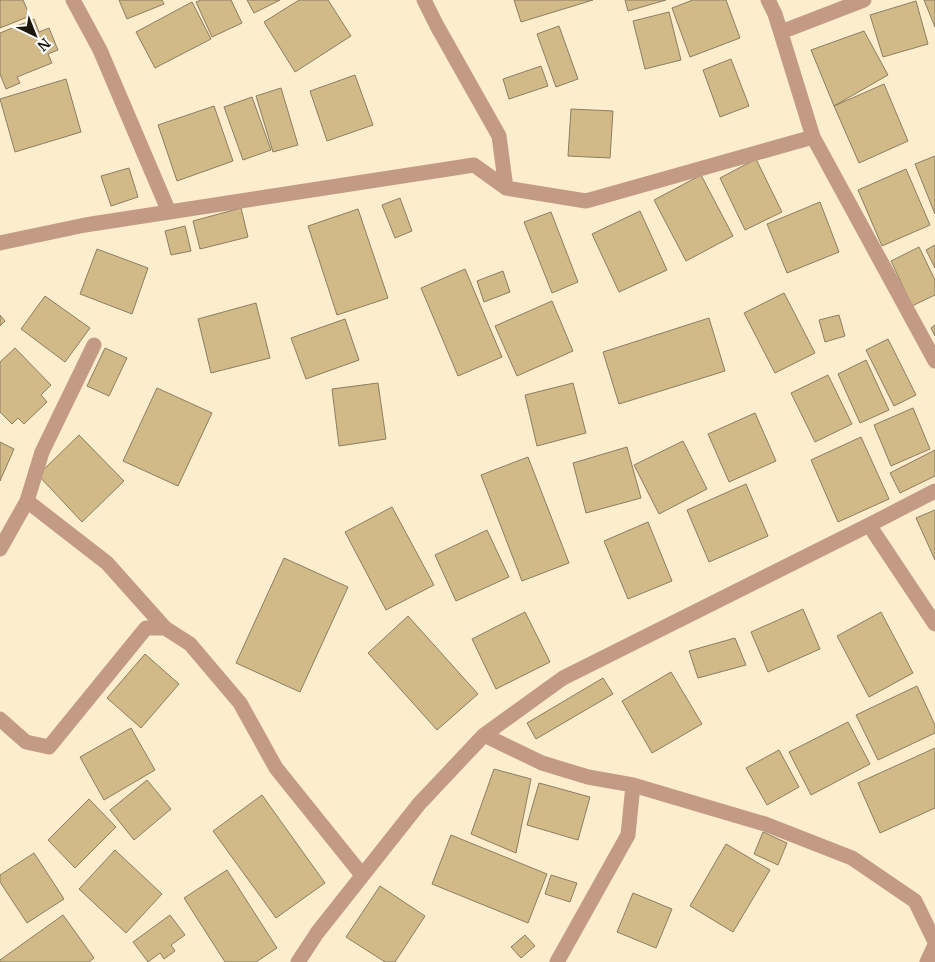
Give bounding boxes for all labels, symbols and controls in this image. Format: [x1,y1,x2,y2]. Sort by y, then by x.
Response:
north arrow [10,10,60,60]
text: N [34,34,54,55]

